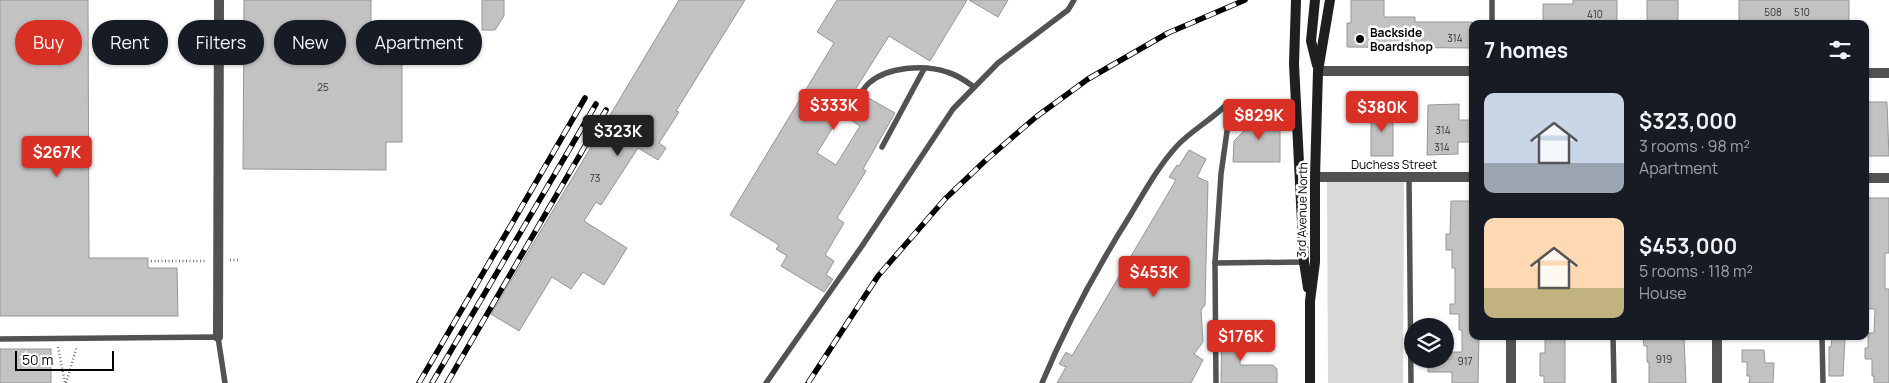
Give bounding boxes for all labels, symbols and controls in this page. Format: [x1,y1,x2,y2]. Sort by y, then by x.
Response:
house number: 508 [1764,5,1782,19]
house number: 510 [1794,5,1810,19]
house number: 410 [1587,7,1603,21]
chip: Buy [15,20,82,65]
chip: Rent [92,20,168,65]
chip: Filters [178,20,264,65]
chip: New [274,20,346,65]
chip: Apartment [356,20,482,65]
place label: Backside Boardshop [1370,24,1433,55]
house number: 314 [1447,31,1463,45]
marker: Backside Boardshop [1354,33,1366,45]
text: 7 homes [1484,36,1568,64]
icon: filters [1826,36,1854,64]
house number: 25 [317,80,329,94]
pin: $333K [799,88,869,131]
pin: $380K [1347,90,1417,133]
text: $333K [810,94,858,116]
text: $380K [1357,96,1407,118]
pin: $829K [1224,98,1294,141]
text: $829K [1234,104,1284,126]
text: $323,000 [1639,107,1737,135]
icon: home [1524,113,1584,173]
pin: $323K [583,114,653,157]
text: $323K [594,120,642,142]
house number: 314 [1435,123,1451,137]
text: 3 rooms · 98 m² [1639,135,1750,157]
pin: $267K [22,136,92,178]
house number: 314 [1434,140,1450,154]
text: $267K [33,141,81,163]
street label: Duchess Street [1351,156,1437,173]
text: Apartment [1639,157,1718,179]
street label: 3rd Avenue North [1293,162,1311,258]
house number: 73 [590,171,600,185]
text: $453,000 [1639,232,1737,260]
icon: home [1524,238,1584,298]
pin: $453K [1119,256,1189,298]
text: 5 rooms · 118 m² [1639,260,1753,282]
text: $453K [1130,261,1178,283]
text: House [1639,282,1687,304]
map controls [1404,318,1454,368]
button: layers [1404,318,1454,368]
pin: $176K [1206,320,1276,362]
text: $176K [1218,325,1264,347]
scale bar [15,348,114,371]
text: 50 m [22,350,53,369]
house number: 919 [1656,352,1672,366]
house number: 917 [1457,354,1473,368]

